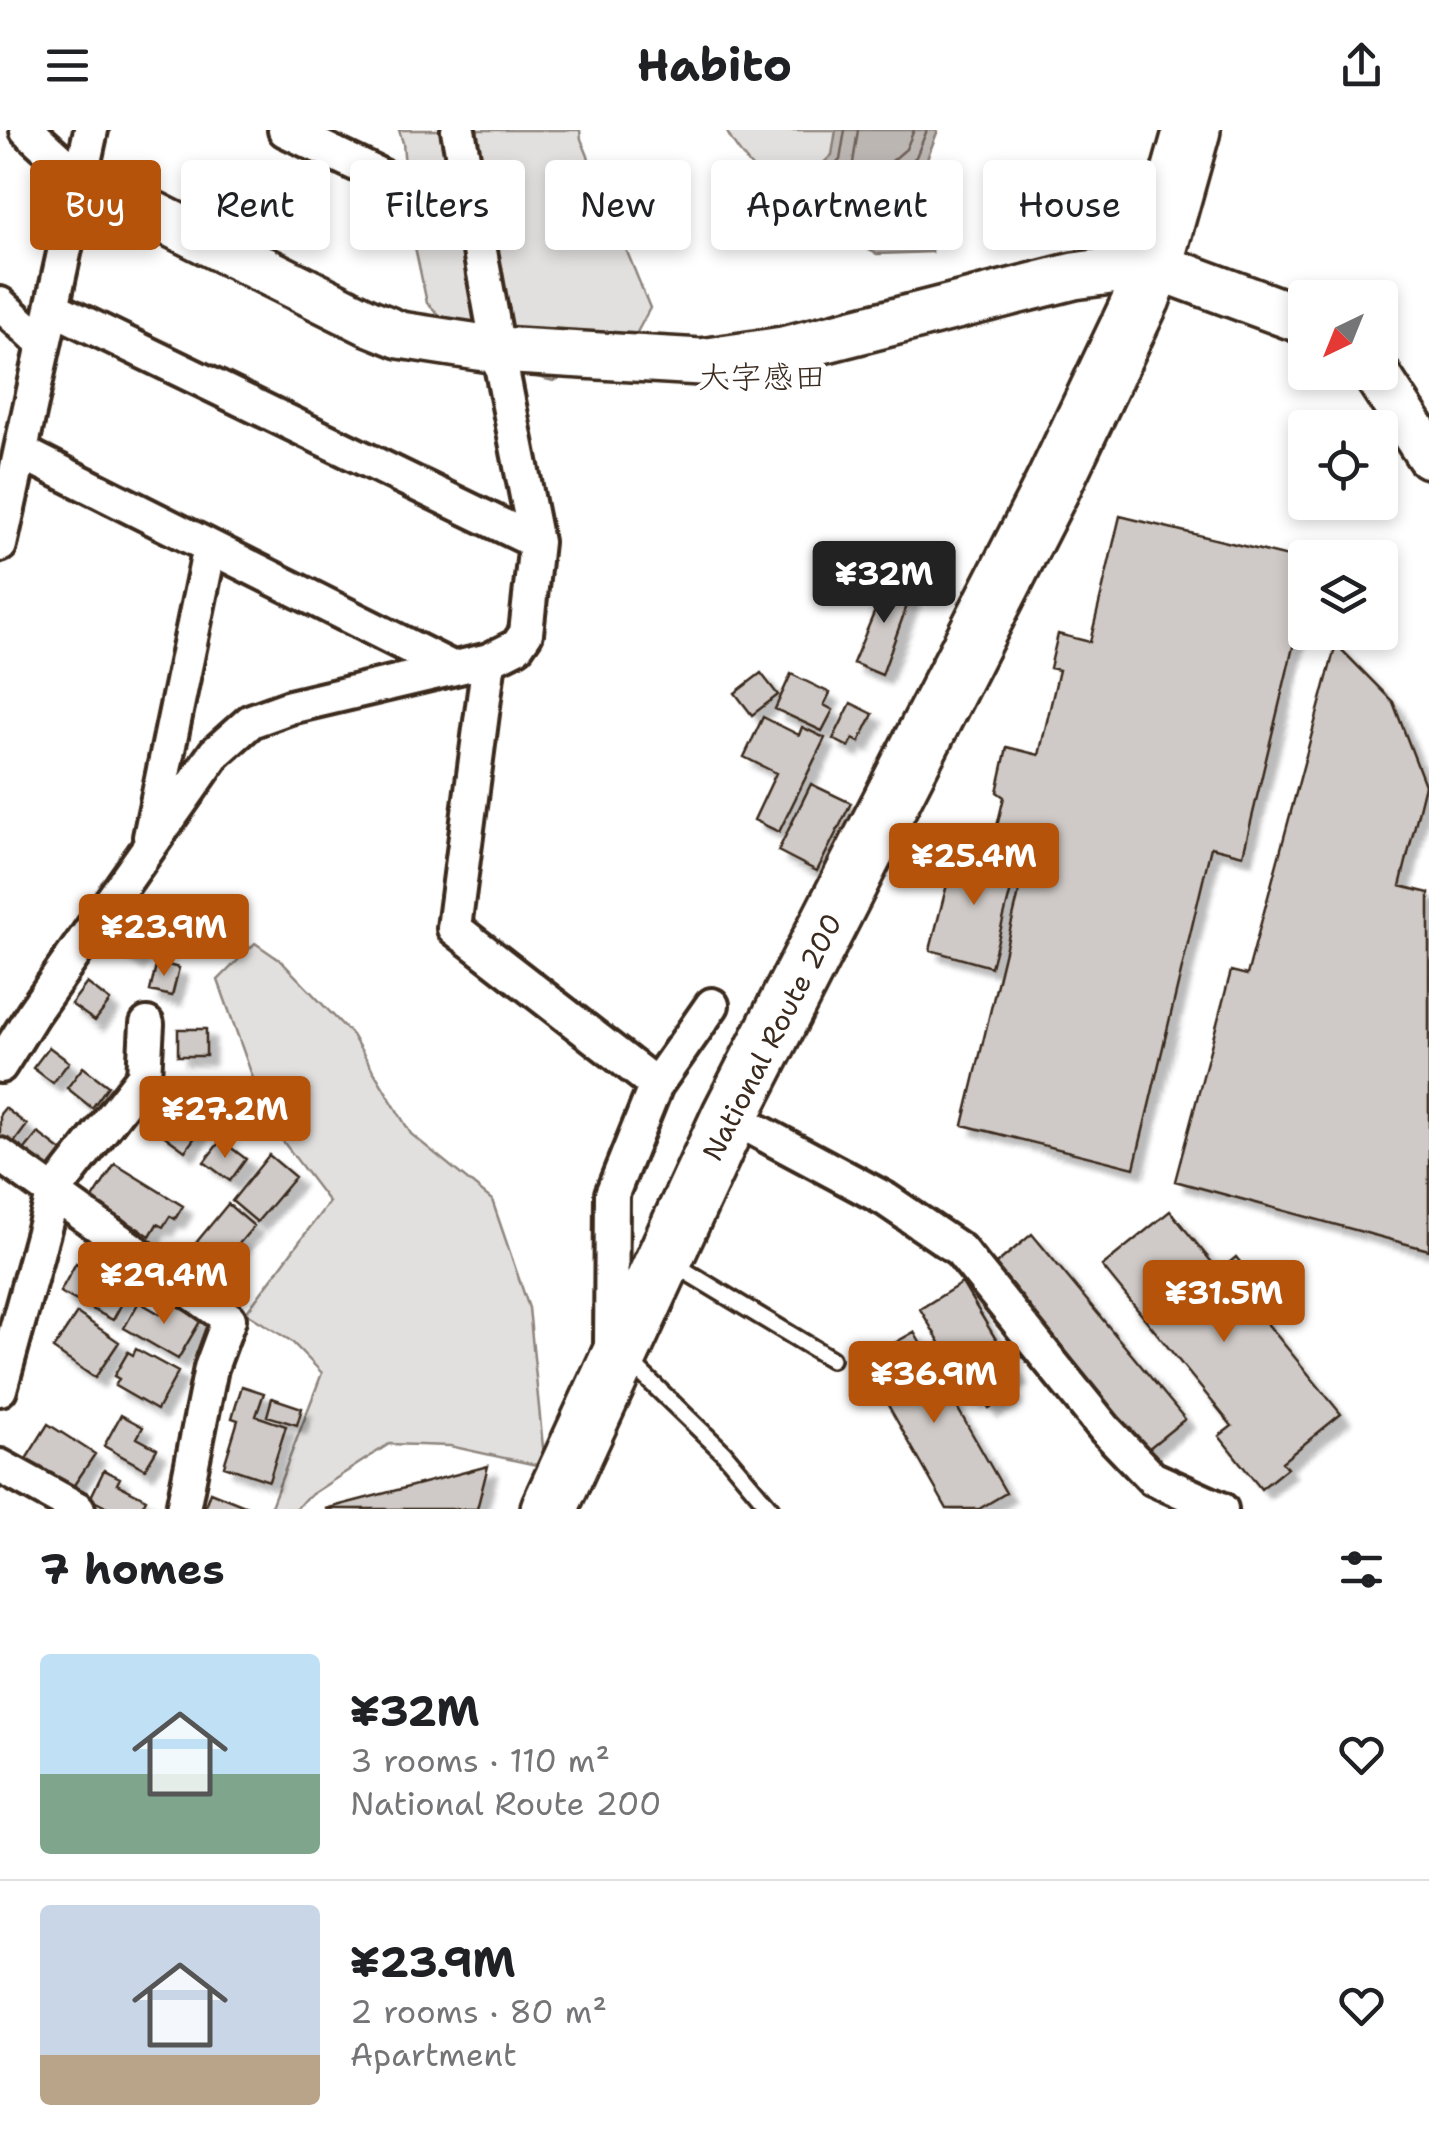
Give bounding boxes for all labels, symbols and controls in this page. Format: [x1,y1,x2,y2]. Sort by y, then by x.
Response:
text: Habito [637,35,792,95]
icon: menu [40,38,95,93]
icon: share [1334,38,1389,93]
chip: Buy [30,160,161,250]
chip: Rent [181,160,330,250]
chip: Filters [350,160,525,250]
chip: New [545,160,691,250]
chip: Apartment [711,160,963,250]
chip: House [983,160,1156,250]
north arrow [1288,280,1398,390]
map controls [1288,280,1398,650]
district label: 大字感田 [698,355,826,398]
button: locate [1288,410,1398,520]
button: layers [1288,540,1398,650]
pin: ¥32M [825,541,943,626]
text: ¥32M [835,552,933,595]
pin: ¥25.4M [893,823,1055,908]
text: ¥25.4M [911,834,1037,877]
pin: ¥23.9M [83,894,245,979]
text: ¥23.9M [101,905,227,948]
street label: National Route 200 [693,907,851,1167]
pin: ¥27.2M [144,1076,306,1161]
text: ¥27.2M [162,1087,288,1130]
pin: ¥29.4M [83,1242,245,1327]
text: ¥29.4M [100,1253,228,1296]
pin: ¥31.5M [1143,1260,1305,1345]
text: ¥31.5M [1165,1271,1283,1314]
pin: ¥36.9M [853,1341,1015,1426]
text: ¥36.9M [871,1352,997,1395]
text: 7 homes [40,1541,225,1597]
icon: filters [1334,1542,1389,1597]
text: ¥32M [350,1683,480,1739]
icon: home [120,1694,240,1814]
icon: heart [1334,1727,1389,1782]
text: 3 rooms · 110 m² [350,1739,610,1782]
text: National Route 200 [350,1782,661,1825]
text: ¥23.9M [350,1934,516,1990]
icon: home [120,1945,240,2065]
icon: heart [1334,1978,1389,2033]
text: 2 rooms · 80 m² [350,1990,607,2033]
text: Apartment [350,2033,517,2076]

